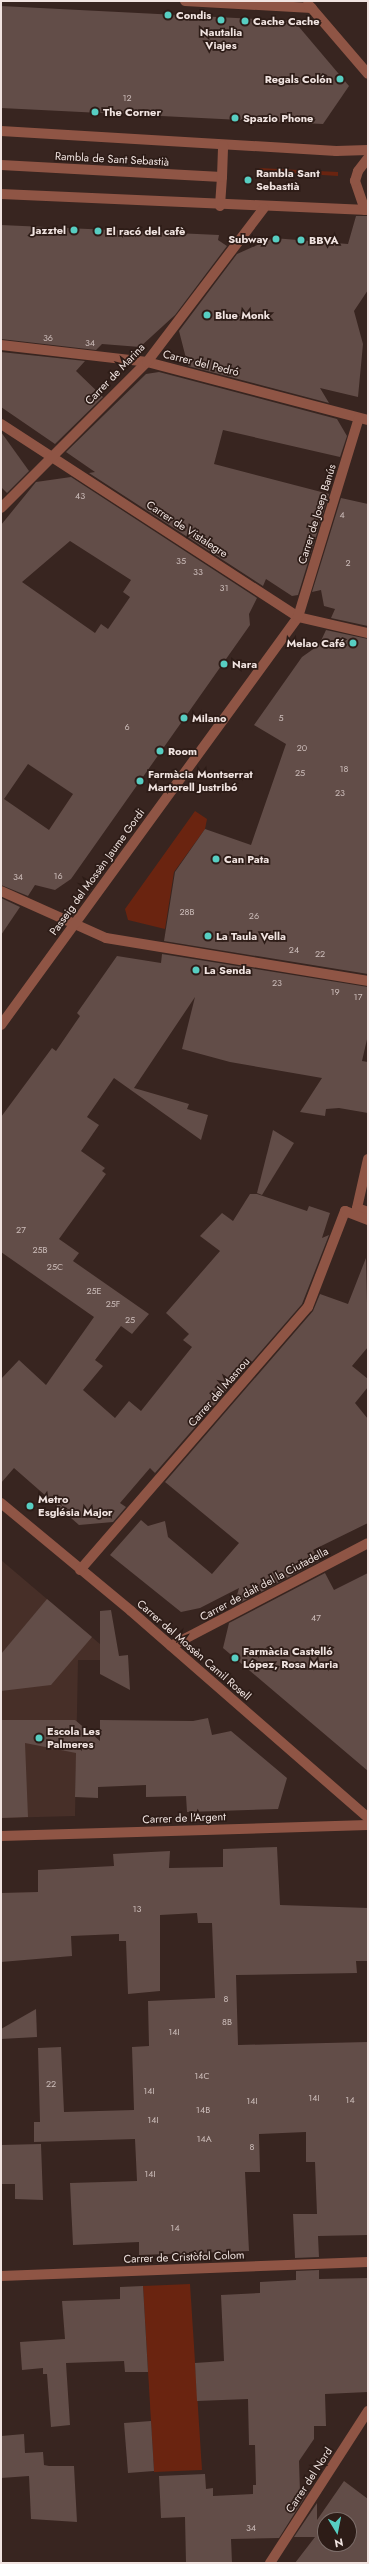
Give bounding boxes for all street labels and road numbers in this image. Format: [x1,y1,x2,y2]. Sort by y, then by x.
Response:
street label: Rambla de Sant Sebastià [55,149,169,169]
street label: Carrer de Marina [82,341,148,407]
street label: Carrer del Pedró [162,347,240,379]
street label: Carrer de Josep Banús [295,462,339,566]
street label: Carrer de Vistalegre [144,498,230,560]
street label: Passeig del Mossèn Jaume Gordi [47,806,147,938]
street label: Carrer del Masnou [186,1355,252,1429]
street label: Carrer de dalt del la Ciutadella [198,1544,330,1624]
street label: Carrer del Mossèn Camil Rosell [134,1597,254,1703]
street label: Carrer de l'Argent [142,1810,226,1826]
street label: Carrer de Cristòfol Colom [123,2248,245,2266]
street label: Carrer del Nord [283,2445,335,2515]

